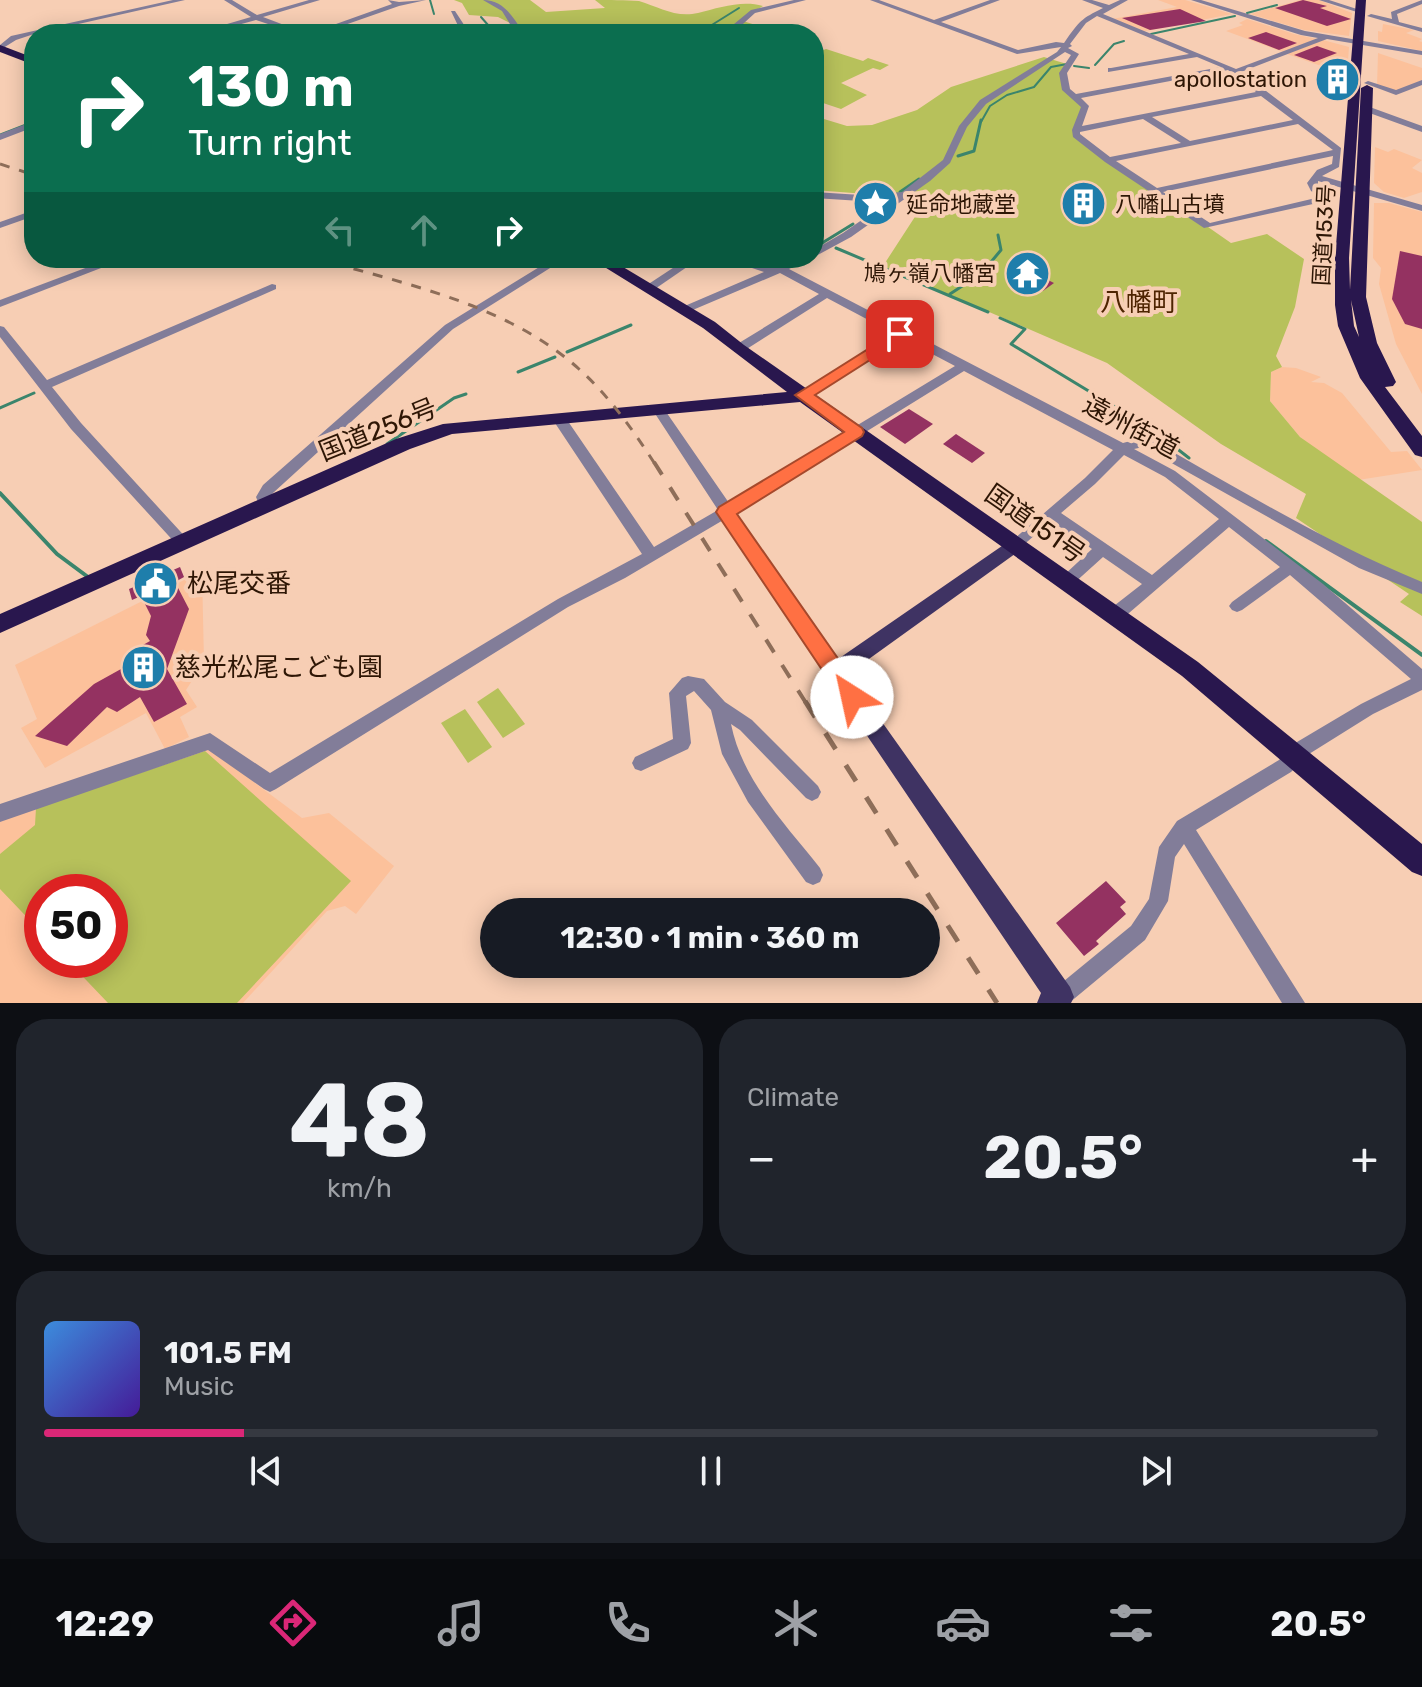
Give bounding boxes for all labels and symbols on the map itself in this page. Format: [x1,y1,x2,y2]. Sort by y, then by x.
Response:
building icon: apollostation [1314,55,1362,103]
place label: apollostation [1174,66,1307,93]
place icon: 延命地蔵堂 [851,180,899,228]
building icon: 八幡山古墳 [1060,180,1108,228]
street label: 国道153号 [1308,184,1340,286]
place label: 延命地蔵堂 [906,191,1016,218]
place label: 八幡山古墳 [1115,191,1225,218]
temple icon: 鳩ヶ嶺八幡宮 [1003,249,1051,297]
place label: 鳩ヶ嶺八幡宮 [864,260,996,287]
district label: 八幡町 [1100,287,1178,318]
pin [866,300,934,368]
street label: 遠州街道 [1078,389,1184,465]
street label: 国道256号 [315,392,441,468]
street label: 国道151号 [979,478,1091,570]
public building icon: 松尾交番 [132,559,180,607]
place label: 松尾交番 [187,568,291,599]
building icon: 慈光松尾こども園 [120,643,168,691]
place label: 慈光松尾こども園 [175,652,383,683]
position arrow [810,655,894,739]
speed limit sign: 50 [24,874,128,978]

